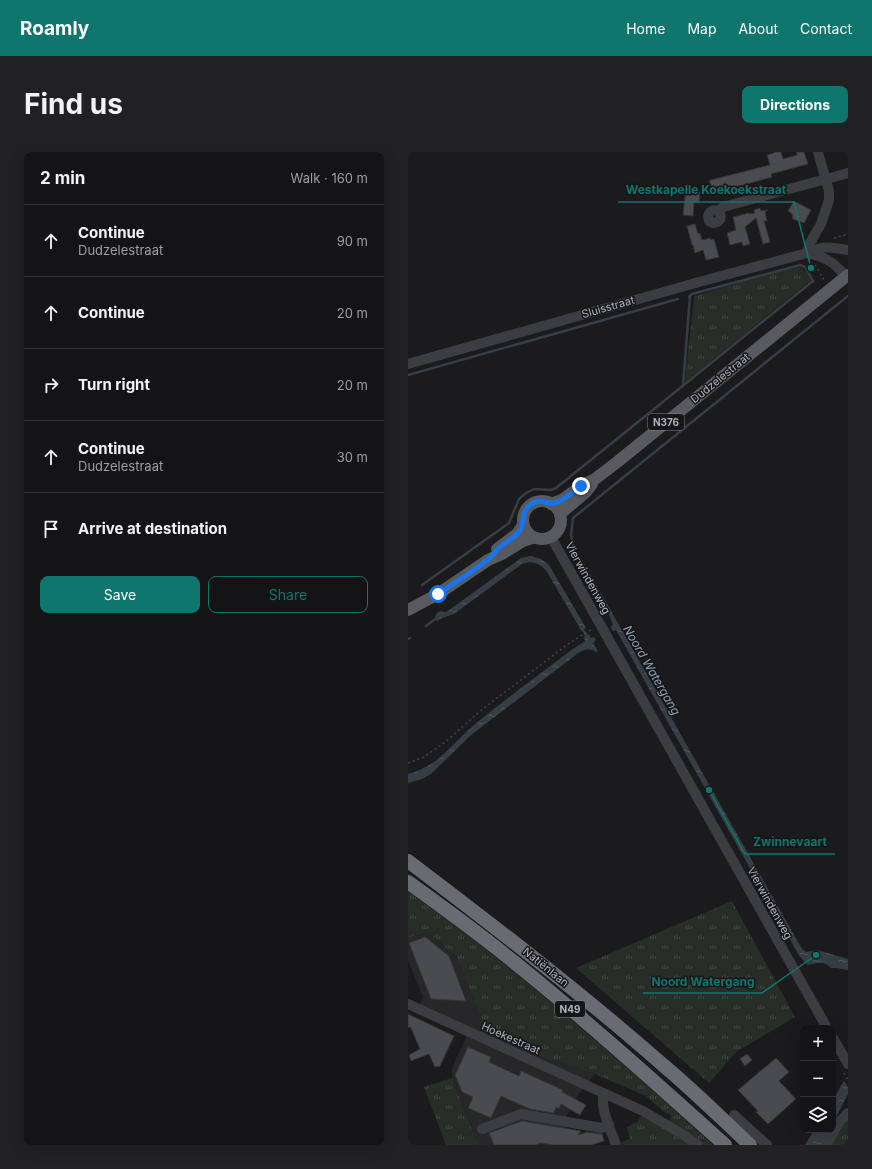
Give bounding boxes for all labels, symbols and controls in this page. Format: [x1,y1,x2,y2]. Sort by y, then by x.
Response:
text: Roamly [20,17,89,40]
text: Home [626,20,665,37]
text: Map [687,20,717,37]
text: About [739,20,778,37]
text: Contact [800,20,852,37]
button: Directions [742,86,848,123]
text: Find us [24,87,123,121]
text: 2 min [40,168,85,188]
text: Walk · 160 m [291,170,368,186]
callout: Westkapelle Koekoekstraat [618,178,794,202]
text: Westkapelle Koekoekstraat [626,182,787,197]
text: Continue [78,223,145,242]
icon: ahead [40,230,62,252]
text: 90 m [337,233,368,249]
text: Dudzelestraat [78,242,163,258]
street label: Sluisstraat [580,293,636,321]
icon: ahead [40,302,62,324]
text: Continue [78,303,145,322]
text: 20 m [337,305,368,321]
street label: Dudzelestraat [688,350,753,406]
icon: right [40,374,62,396]
text: Turn right [78,375,150,394]
text: 20 m [337,377,368,393]
road number: N376 [648,414,684,430]
text: Continue [78,439,145,458]
icon: ahead [40,446,62,468]
text: 30 m [337,449,368,465]
text: Dudzelestraat [78,458,163,474]
route end [572,477,590,495]
icon: arrive [40,518,62,540]
text: Arrive at destination [78,519,227,538]
street label: Vierwindenweg [562,539,614,617]
button: Save [40,576,200,613]
button: Share [208,576,368,613]
route start [429,585,447,603]
water label: Noord Watergang [620,622,684,718]
callout: Zwinnevaart [745,830,835,854]
text: Zwinnevaart [753,834,828,849]
street label: Vierwindenweg [744,864,796,942]
street label: Natiënlaan [520,944,572,990]
callout: Noord Watergang [643,969,762,993]
text: Noord Watergang [651,974,755,989]
road number: N49 [555,1001,585,1017]
street label: Hoekestraat [479,1019,543,1057]
map controls [800,1025,836,1133]
button: + [800,1025,836,1061]
button: − [800,1061,836,1097]
button: layers [800,1097,836,1133]

